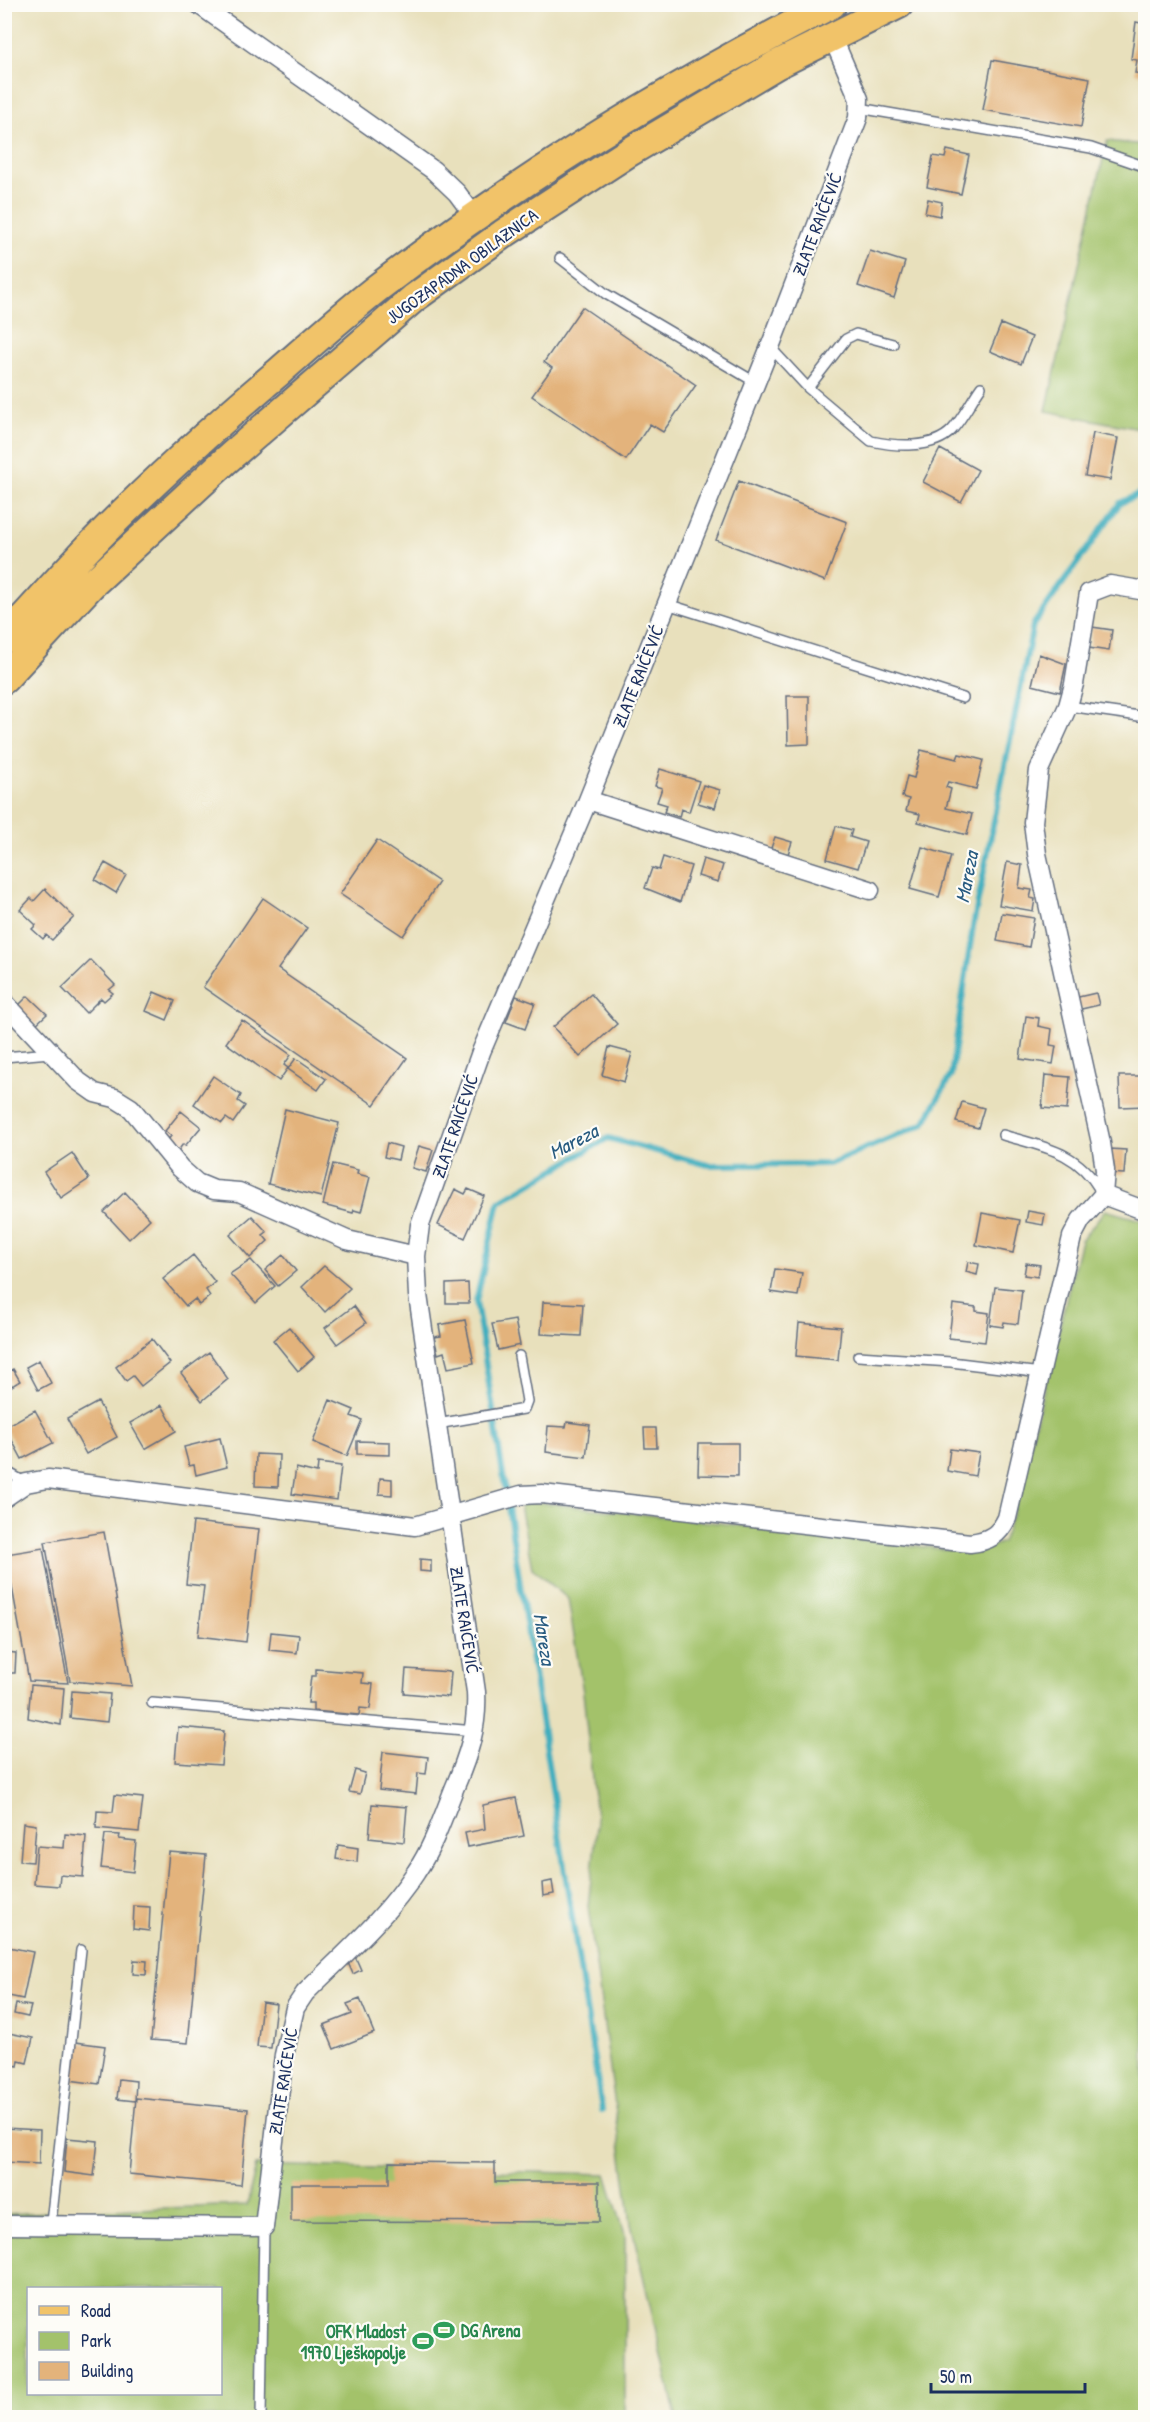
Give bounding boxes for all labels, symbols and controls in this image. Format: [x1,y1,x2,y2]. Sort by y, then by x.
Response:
street label: ZLATE RAIČEVIĆ [786,169,848,279]
street label: JUGOZAPADNA OBILAZNICA [381,202,543,330]
street label: ZLATE RAIČEVIĆ [606,621,670,731]
water label: Mareza [948,847,985,905]
street label: ZLATE RAIČEVIĆ [426,1071,484,1181]
water label: Mareza [544,1116,604,1165]
street label: ZLATE RAIČEVIĆ [444,1565,486,1676]
water label: Mareza [528,1611,563,1669]
street label: ZLATE RAIČEVIĆ [262,2025,304,2136]
legend [27,2287,222,2395]
text: Road [81,2298,111,2323]
sports icon: DG Arena [432,2318,456,2342]
place label: DG Arena [461,2318,521,2343]
place label: OFK Mladost 1970 Lješkopolje [301,2319,407,2366]
text: Park [81,2328,112,2353]
sports icon: OFK Mladost 1970 Lješkopolje [411,2329,435,2353]
scale bar [931,2356,1086,2394]
text: Building [81,2358,133,2383]
text: 50 m [940,2364,972,2389]

